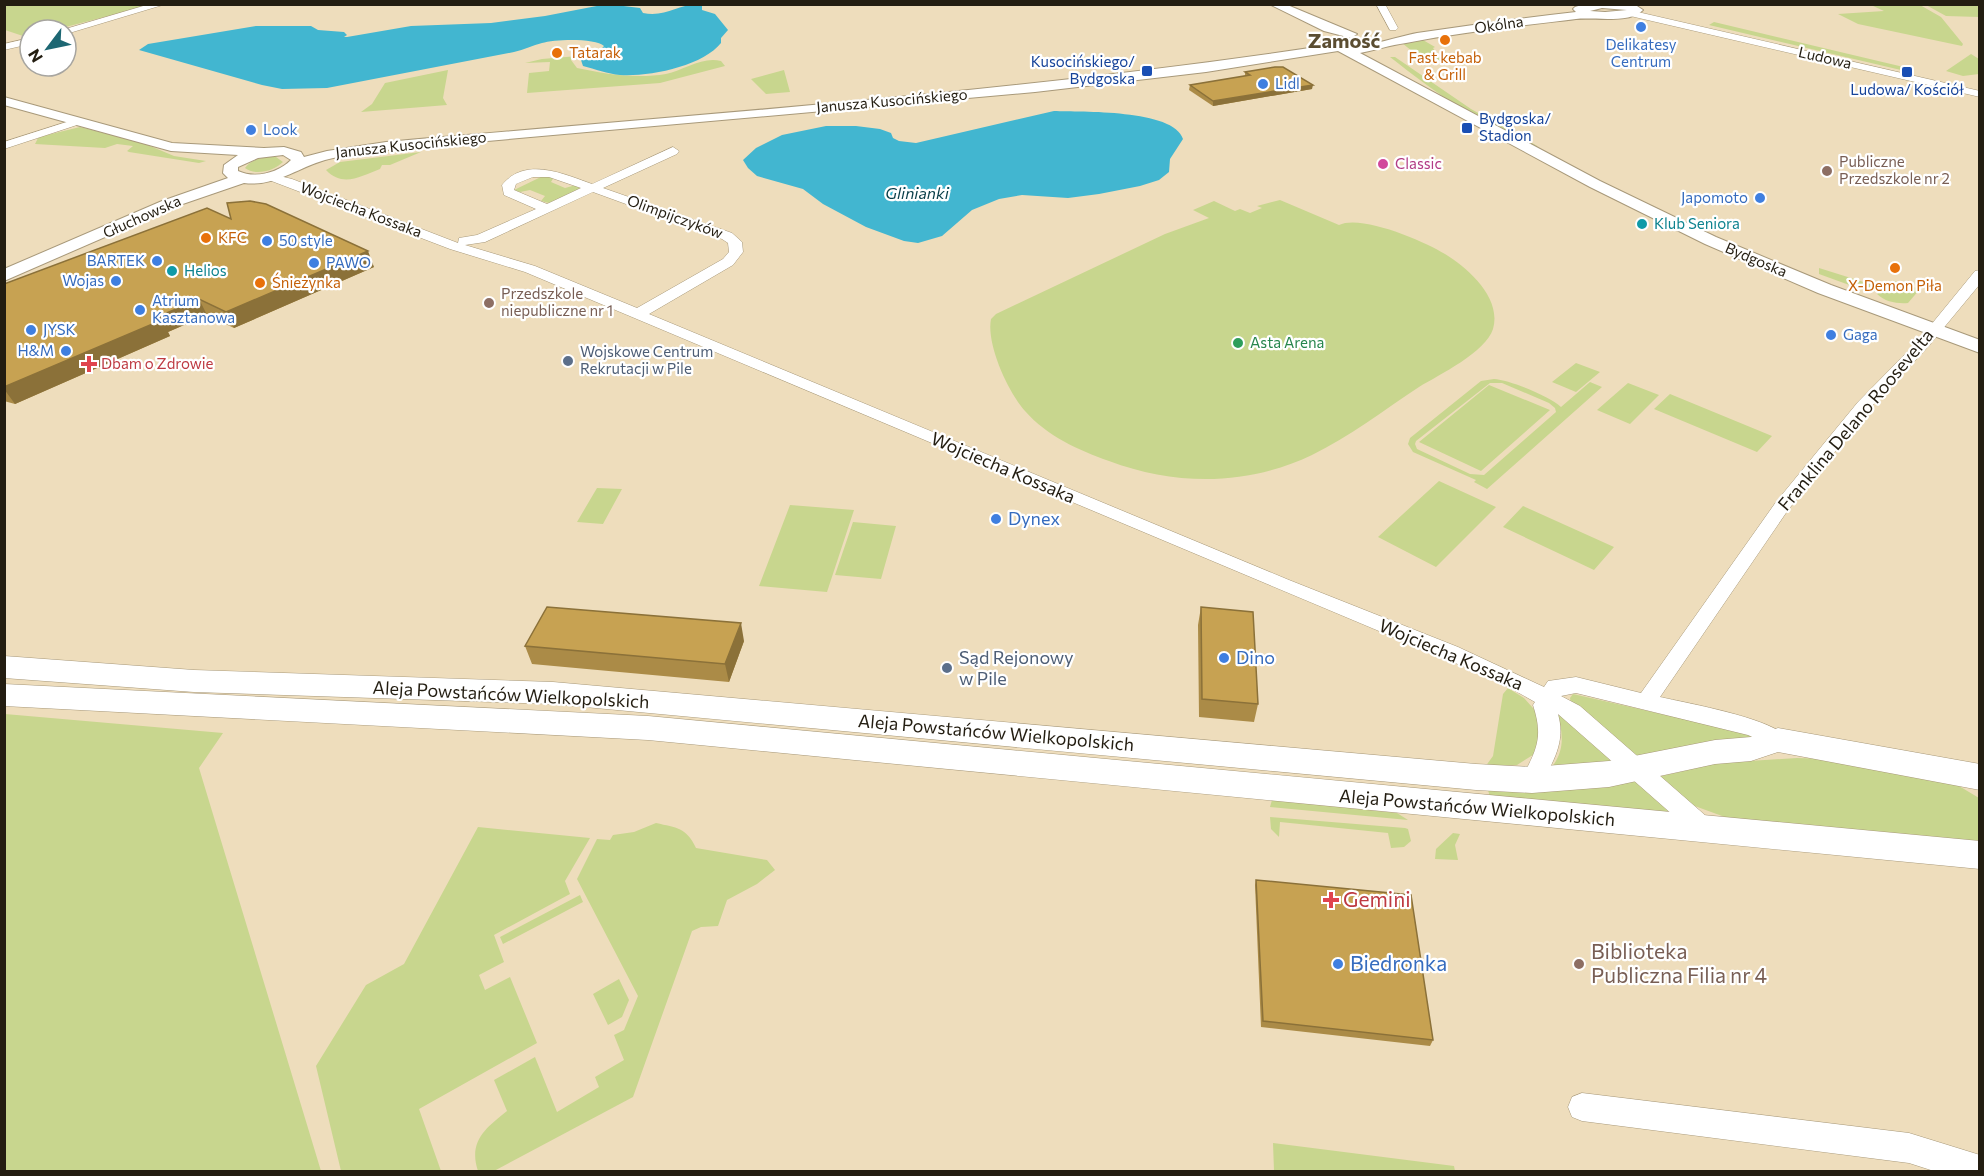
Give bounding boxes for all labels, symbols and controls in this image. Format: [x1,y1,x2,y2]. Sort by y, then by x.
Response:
street label: Okólna [1473,12,1525,36]
north arrow [18,18,78,78]
marker: Delikatesy Centrum [1634,20,1648,34]
district label: Zamość [1308,28,1381,52]
marker: Fast kebab & Grill [1438,33,1452,47]
place label: Delikatesy Centrum [1606,35,1677,70]
street label: Ludowa [1797,42,1854,72]
place label: Tatarak [569,43,621,61]
text: N [24,46,46,66]
marker: Tatarak [550,46,564,60]
place label: Fast kebab & Grill [1408,48,1482,83]
place label: Kusocińskiego/ Bydgoska [1031,52,1135,87]
marker: Kusocińskiego/ Bydgoska [1140,64,1154,78]
marker: Ludowa/ Kościół [1900,65,1914,79]
place label: Lidl [1275,74,1300,92]
marker: Lidl [1256,77,1270,91]
place label: Ludowa/ Kościół [1850,80,1964,98]
street label: Janusza Kusocińskiego [816,84,968,116]
place label: Bydgoska/ Stadion [1479,109,1551,144]
place label: Look [263,120,298,138]
marker: Bydgoska/ Stadion [1460,121,1474,135]
marker: Look [244,123,258,137]
street label: Janusza Kusocińskiego [334,127,487,161]
place label: Publiczne Przedszkole nr 2 [1839,152,1950,187]
place label: Classic [1395,154,1442,172]
marker: Classic [1376,157,1390,171]
marker: Publiczne Przedszkole nr 2 [1820,164,1834,178]
street label: Wojciecha Kossaka [298,178,425,241]
water label: Glinianki [885,183,950,202]
place label: Japomoto [1681,188,1748,206]
street label: Olimpijczyków [625,190,726,242]
street label: Głuchowska [100,191,183,241]
marker: Japomoto [1753,191,1767,205]
place label: Klub Seniora [1654,214,1740,232]
marker: Klub Seniora [1635,217,1649,231]
place label: KFC [218,228,247,246]
marker: KFC [199,231,213,245]
place label: 50 style [279,231,333,249]
marker: 50 style [260,234,274,248]
street label: Bydgoska [1723,238,1790,280]
place label: BARTEK [87,251,145,269]
place label: PAWO [326,253,371,271]
marker: BARTEK [150,254,164,268]
marker: PAWO [307,256,321,270]
place label: Helios [184,261,227,279]
marker: X-Demon Piła [1888,261,1902,275]
marker: Helios [165,264,179,278]
place label: Wojas [62,271,104,289]
place label: Śnieżynka [272,272,341,291]
marker: Wojas [109,274,123,288]
marker: Śnieżynka [253,276,267,290]
place label: X-Demon Piła [1848,276,1942,294]
place label: Przedszkole niepubliczne nr 1 [501,284,613,319]
place label: Atrium Kasztanowa [152,291,235,326]
marker: Przedszkole niepubliczne nr 1 [482,296,496,310]
marker: Atrium Kasztanowa [133,303,147,317]
place label: JYSK [43,320,76,338]
marker: JYSK [24,323,38,337]
street label: Franklina Delano Roosevelta [1773,324,1938,515]
place label: Gaga [1843,325,1878,343]
marker: Gaga [1824,328,1838,342]
place label: Asta Arena [1250,333,1324,351]
marker: Asta Arena [1231,336,1245,350]
place label: H&M [17,341,54,359]
place label: Wojskowe Centrum Rekrutacji w Pile [580,342,713,377]
marker: H&M [59,344,73,358]
place label: Dbam o Zdrowie [101,354,214,372]
marker: Wojskowe Centrum Rekrutacji w Pile [561,354,575,368]
marker: Dbam o Zdrowie [82,357,96,371]
street label: Wojciecha Kossaka [928,427,1079,507]
place label: Dynex [1008,507,1060,529]
marker: Dynex [989,512,1003,526]
street label: Wojciecha Kossaka [1376,614,1527,694]
place label: Sąd Rejonowy w Pile [959,646,1074,689]
place label: Dino [1236,646,1275,668]
marker: Dino [1217,651,1231,665]
marker: Sąd Rejonowy w Pile [940,661,954,675]
street label: Aleja Powstańców Wielkopolskich [372,676,650,712]
street label: Aleja Powstańców Wielkopolskich [857,709,1135,755]
street label: Aleja Powstańców Wielkopolskich [1338,784,1616,830]
place label: Gemini [1343,886,1411,911]
marker: Gemini [1324,893,1338,907]
place label: Biblioteka Publiczna Filia nr 4 [1591,938,1768,987]
place label: Biedronka [1350,950,1447,975]
marker: Biedronka [1331,957,1345,971]
marker: Biblioteka Publiczna Filia nr 4 [1572,957,1586,971]

